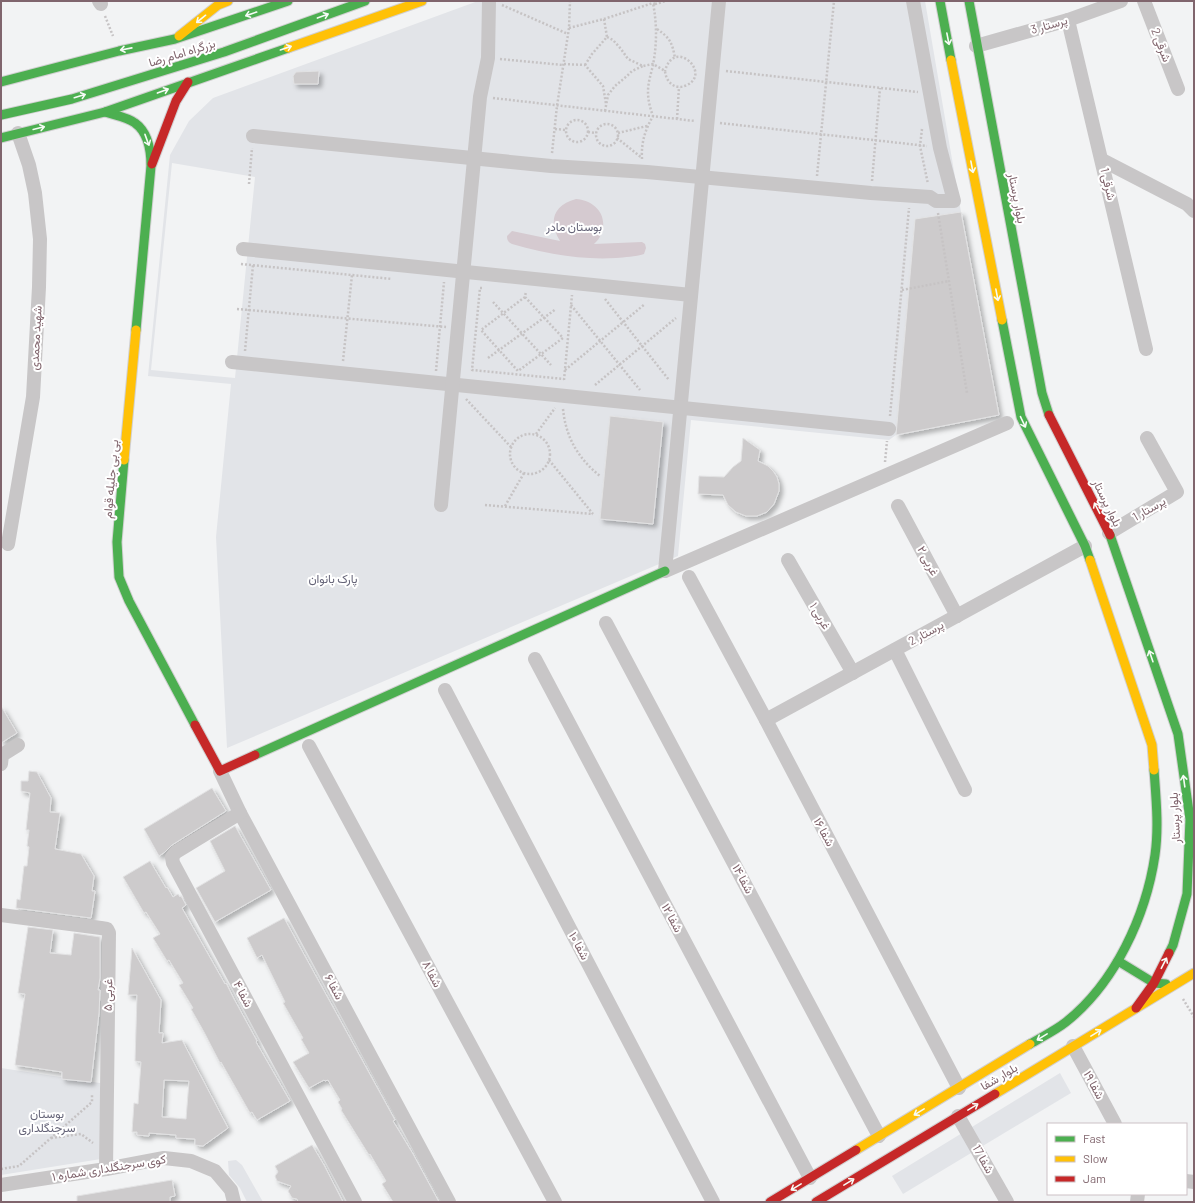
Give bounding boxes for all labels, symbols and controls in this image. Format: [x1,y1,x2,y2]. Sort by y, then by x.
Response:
one-way arrow [245,10,257,18]
one-way arrow [317,12,329,20]
street label: پرستار 3 [1029,12,1069,38]
one-way arrow [195,14,206,23]
street label: شرقی 2 [1147,26,1175,64]
one-way arrow [944,32,952,45]
street label: بزرگراه امام رضا [147,35,217,71]
one-way arrow [280,44,292,52]
one-way arrow [120,45,133,53]
one-way arrow [157,87,169,95]
one-way arrow [73,92,86,99]
one-way arrow [32,124,45,132]
one-way arrow [144,134,152,146]
one-way arrow [969,160,977,173]
street label: شرقی 1 [1096,166,1120,202]
street label: بلوار پرستار [1004,170,1030,225]
park label: بوستان مادر [545,219,602,235]
one-way arrow [993,288,1001,301]
street label: شهید محمدی [26,305,46,371]
one-way arrow [1020,415,1027,427]
street label: بی بی جلیله قوام [100,439,122,519]
street label: بلوار پرستار [1088,476,1125,529]
street label: پرستار 1 [1130,493,1168,525]
one-way arrow [1093,502,1100,514]
street label: ۲ غربی [913,543,943,579]
park label: پارک بانوان [308,571,358,587]
street label: ۱ غربی [806,599,834,633]
street label: پرستار 2 [906,617,946,649]
one-way arrow [1147,651,1155,663]
one-way arrow [1180,775,1188,788]
street label: بلوار پرستار [1166,792,1184,845]
street label: شفا ۱۶ [812,815,838,848]
street label: شفا ۱۴ [730,861,757,896]
street label: شفا ۱۲ [659,901,686,934]
street label: شفا ۱۰ [567,929,593,962]
one-way arrow [1161,957,1168,969]
street label: شفا ۸ [420,958,446,989]
street label: شفا ۶ [322,971,347,1002]
street label: شفا ۴ [231,978,257,1009]
street label: غربی ۵ [100,979,116,1011]
one-way arrow [1090,1028,1102,1036]
one-way arrow [1036,1034,1048,1042]
street label: بلوار شفا [977,1060,1021,1094]
street label: شفا ۱۹ [1082,1068,1108,1101]
one-way arrow [967,1103,978,1111]
park label: بوستان سرجنگلداری [19,1106,75,1136]
one-way arrow [913,1108,925,1116]
legend [1047,1123,1187,1195]
text: Fast [1083,1131,1106,1145]
street label: شفا 17 [970,1142,997,1175]
street label: کوی سرجنگلداری شماره ۱ [51,1151,167,1185]
text: Slow [1083,1151,1108,1165]
text: Jam [1083,1171,1106,1185]
one-way arrow [843,1177,855,1185]
one-way arrow [790,1183,802,1191]

